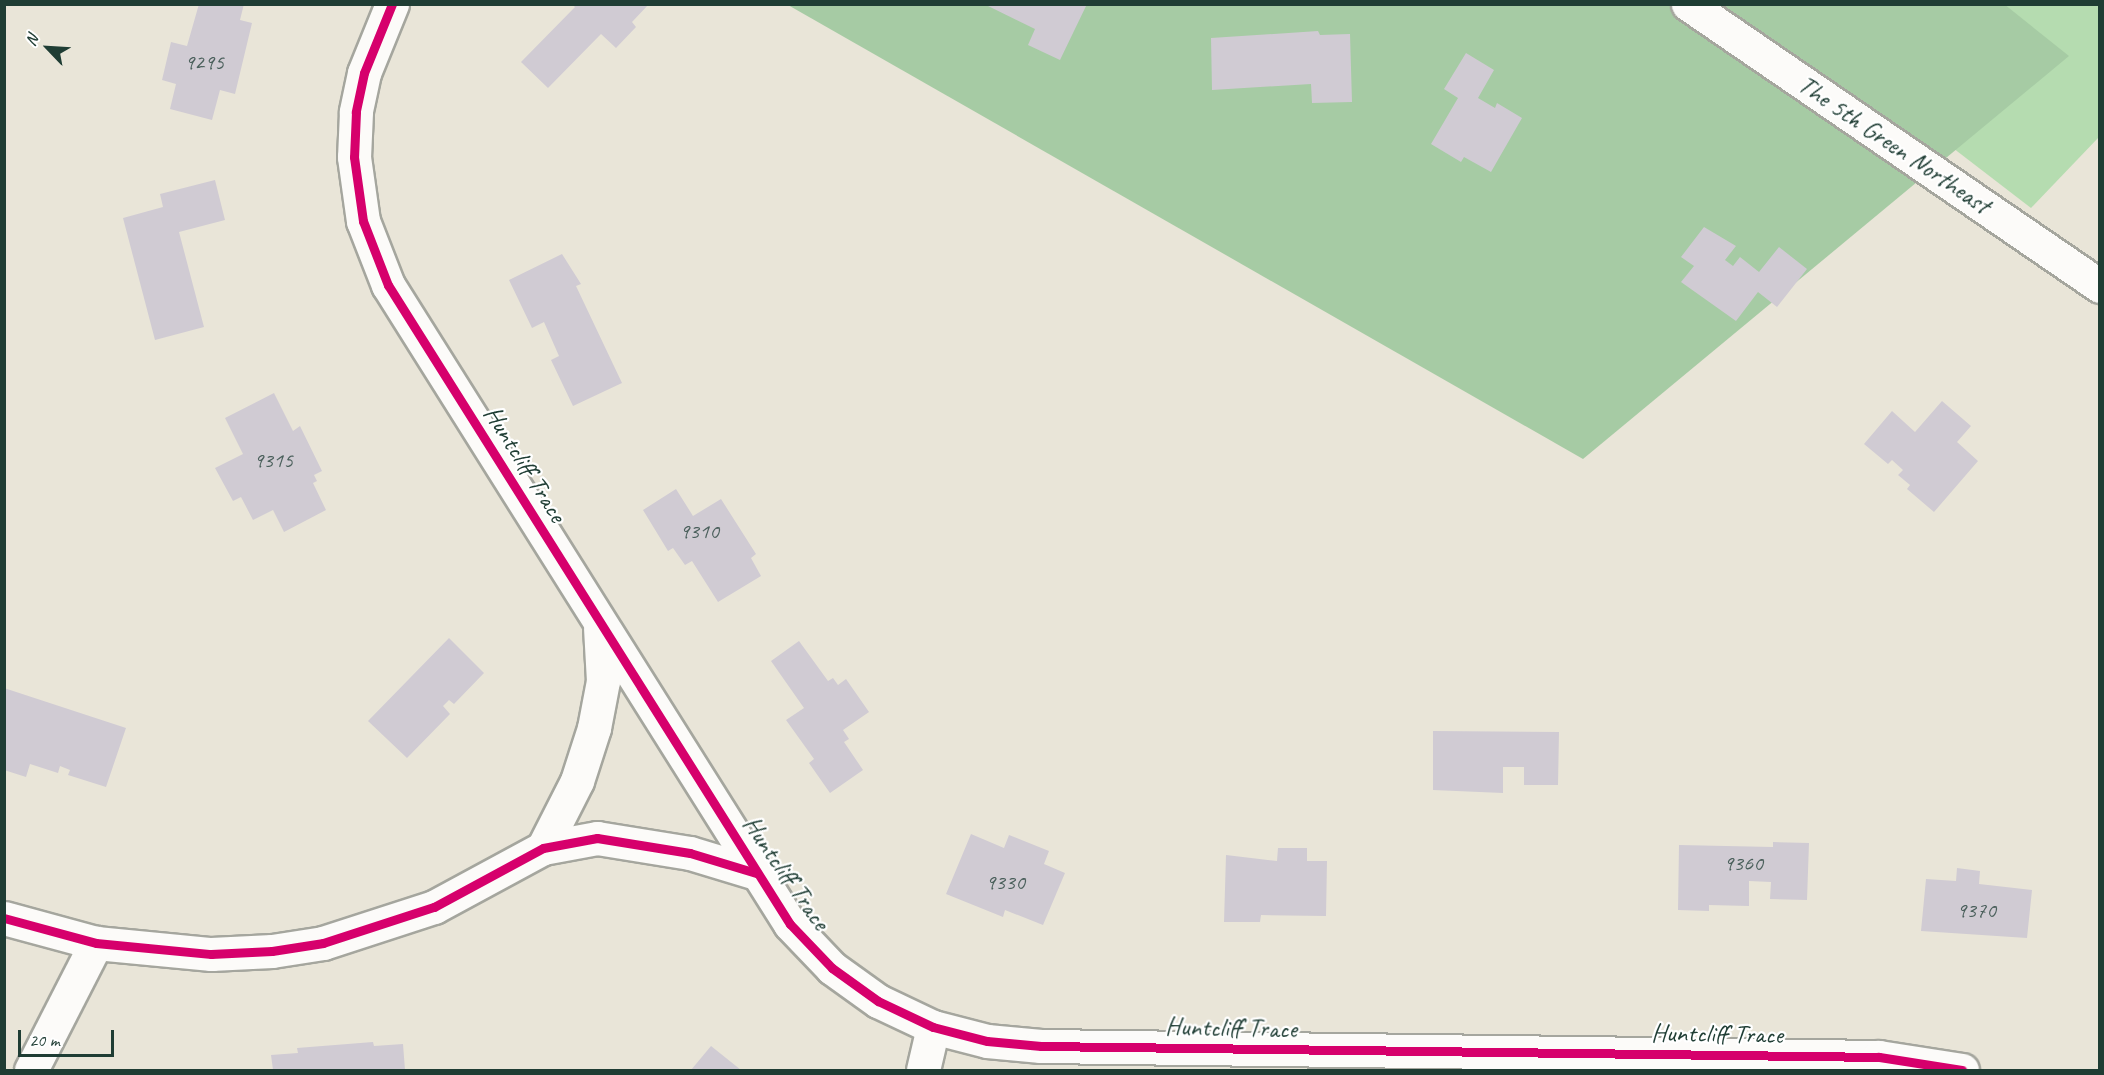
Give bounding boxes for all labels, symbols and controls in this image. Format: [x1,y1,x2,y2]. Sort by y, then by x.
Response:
north arrow [18,18,78,78]
text: N [21,32,43,49]
house number: 9295 [184,50,224,76]
street label: The 5th Green Northeast [1792,69,1996,221]
street label: Huntcliff Trace [477,400,573,528]
house number: 9315 [253,448,293,474]
house number: 9310 [679,519,719,545]
street label: Huntcliff Trace [736,810,836,936]
house number: 9360 [1723,851,1763,877]
house number: 9330 [985,870,1025,896]
house number: 9370 [1956,898,1996,924]
street label: Huntcliff Trace [1165,1011,1297,1045]
street label: Huntcliff Trace [1651,1017,1783,1051]
scale bar [21,1018,117,1056]
text: 20 m [29,1029,60,1051]

